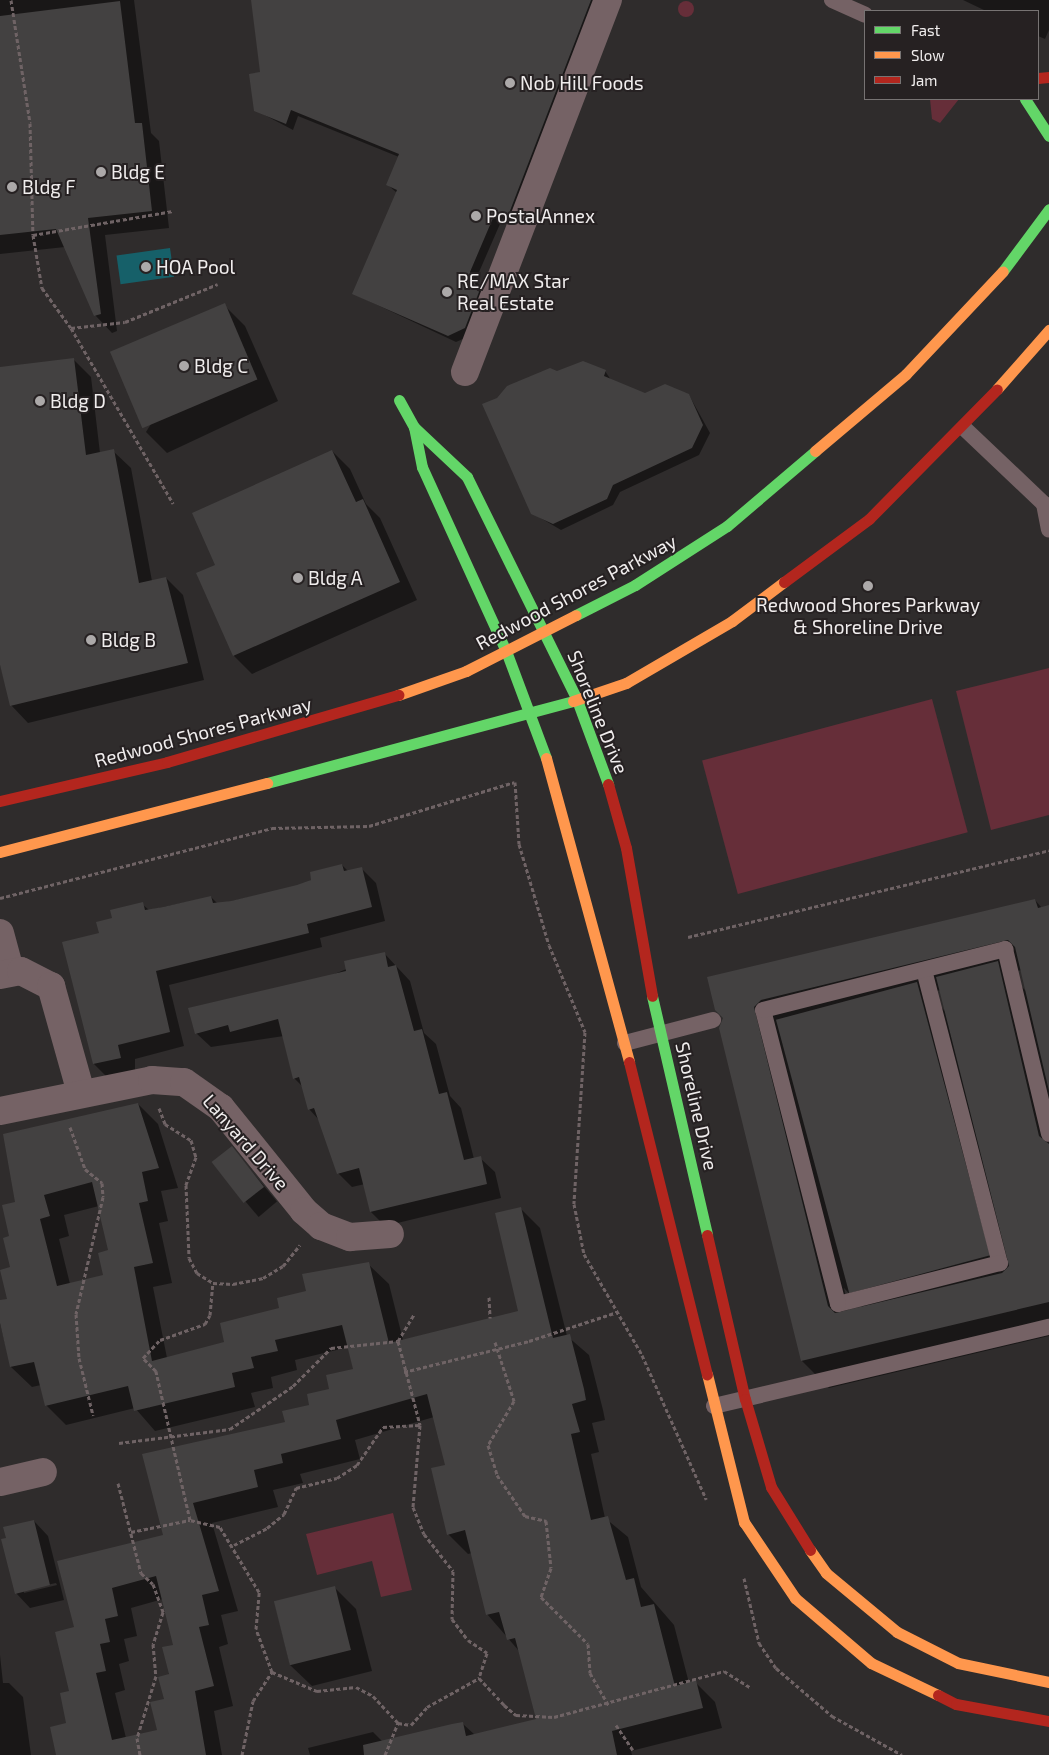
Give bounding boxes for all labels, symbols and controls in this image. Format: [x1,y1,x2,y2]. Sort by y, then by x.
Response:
legend [864,10,1039,100]
text: Fast [911,21,940,39]
text: Slow [911,46,945,64]
text: Jam [911,71,937,89]
place label: Nob Hill Foods [520,72,644,94]
marker: Nob Hill Foods [504,77,516,89]
place label: Bldg E [111,161,165,183]
marker: Bldg E [95,166,107,178]
place label: Bldg F [22,176,75,198]
marker: Bldg F [6,181,18,193]
place label: PostalAnnex [486,205,595,227]
marker: PostalAnnex [470,210,482,222]
place label: HOA Pool [156,256,236,278]
marker: HOA Pool [140,261,152,273]
place label: RE/MAX Star Real Estate [457,270,569,314]
marker: RE/MAX Star Real Estate [441,286,453,298]
place label: Bldg C [194,355,248,377]
marker: Bldg C [178,360,190,372]
place label: Bldg D [50,390,106,412]
marker: Bldg D [34,395,46,407]
street label: Redwood Shores Parkway [472,529,680,655]
place label: Bldg A [308,567,363,589]
marker: Bldg A [292,572,304,584]
marker: Redwood Shores Parkway & Shoreline Drive [862,580,874,592]
place label: Redwood Shores Parkway & Shoreline Drive [756,594,980,638]
place label: Bldg B [101,629,156,651]
marker: Bldg B [85,634,97,646]
street label: Shoreline Drive [563,647,633,777]
street label: Redwood Shores Parkway [92,692,314,772]
street label: Shoreline Drive [671,1040,723,1172]
street label: Lanyard Drive [198,1090,294,1194]

